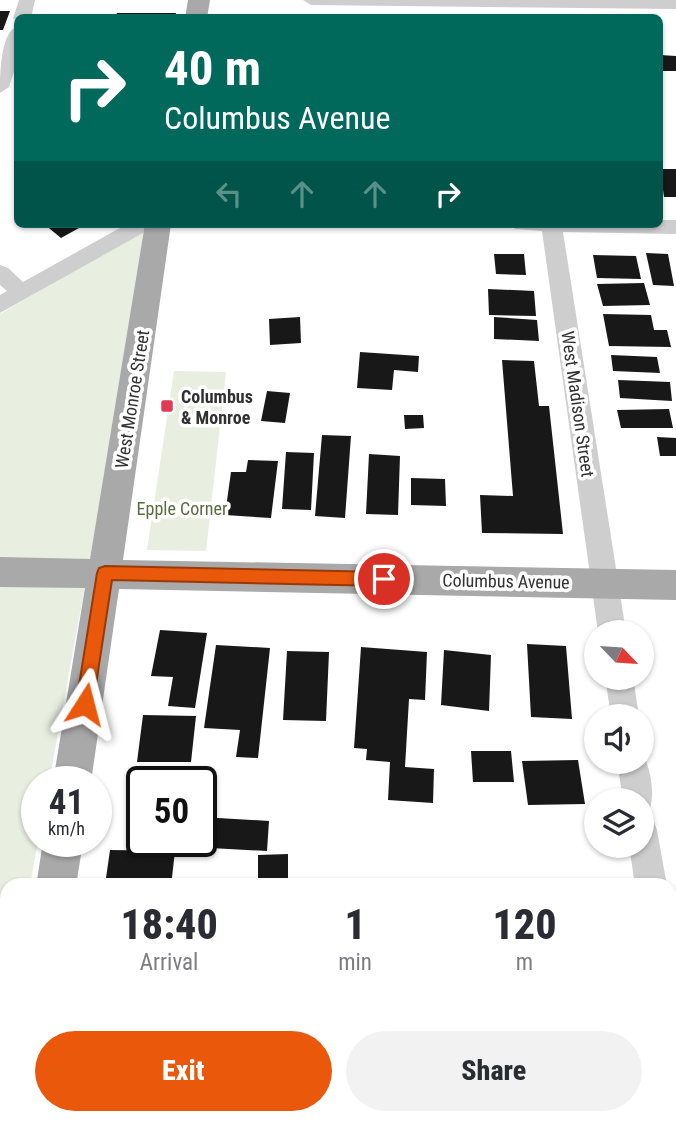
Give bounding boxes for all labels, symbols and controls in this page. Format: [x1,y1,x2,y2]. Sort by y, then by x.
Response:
text: 40 m [164,40,261,97]
icon: right [49,42,140,133]
text: Columbus Avenue [164,99,390,137]
icon: left [210,175,248,213]
icon: ahead [283,175,321,213]
icon: ahead [356,175,394,213]
icon: right [429,175,467,213]
street label: West Monroe Street [111,328,153,470]
street label: West Madison Street [557,330,599,478]
place label: Columbus & Monroe [181,386,253,428]
marker: Columbus & Monroe [159,398,175,414]
park label: Epple Corner [137,498,228,519]
pin [354,549,414,609]
icon: arrive [365,560,403,598]
street label: Columbus Avenue [442,569,570,593]
north arrow [584,620,654,690]
map controls [584,620,654,858]
position arrow [48,667,122,741]
button: sound [584,704,654,774]
speed limit sign: 50 [126,766,217,857]
text: 41 [49,782,84,823]
button: layers [584,788,654,858]
text: km/h [48,818,85,839]
text: 18:40 [120,900,218,949]
text: 1 [344,900,366,949]
text: 120 [492,900,557,949]
text: Arrival [140,949,198,976]
text: min [338,949,372,976]
text: m [516,949,533,976]
button: Exit [35,1031,332,1111]
button: Share [346,1031,642,1111]

